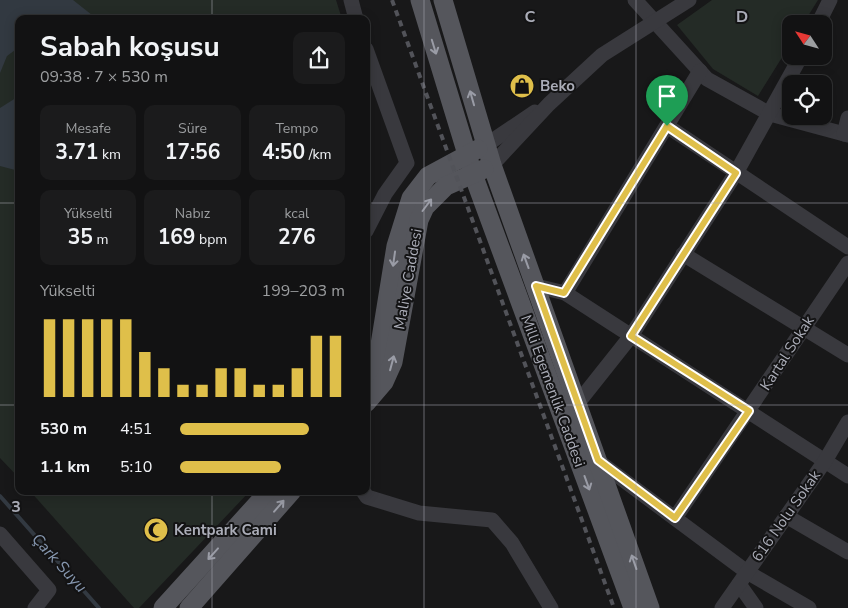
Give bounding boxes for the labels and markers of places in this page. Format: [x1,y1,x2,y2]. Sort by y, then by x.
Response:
shop icon: Beko [509,73,535,99]
pin [646,75,688,126]
place label: Beko [540,76,575,96]
mosque icon: Kentpark Cami [143,517,169,543]
place label: Kentpark Cami [174,520,277,540]

